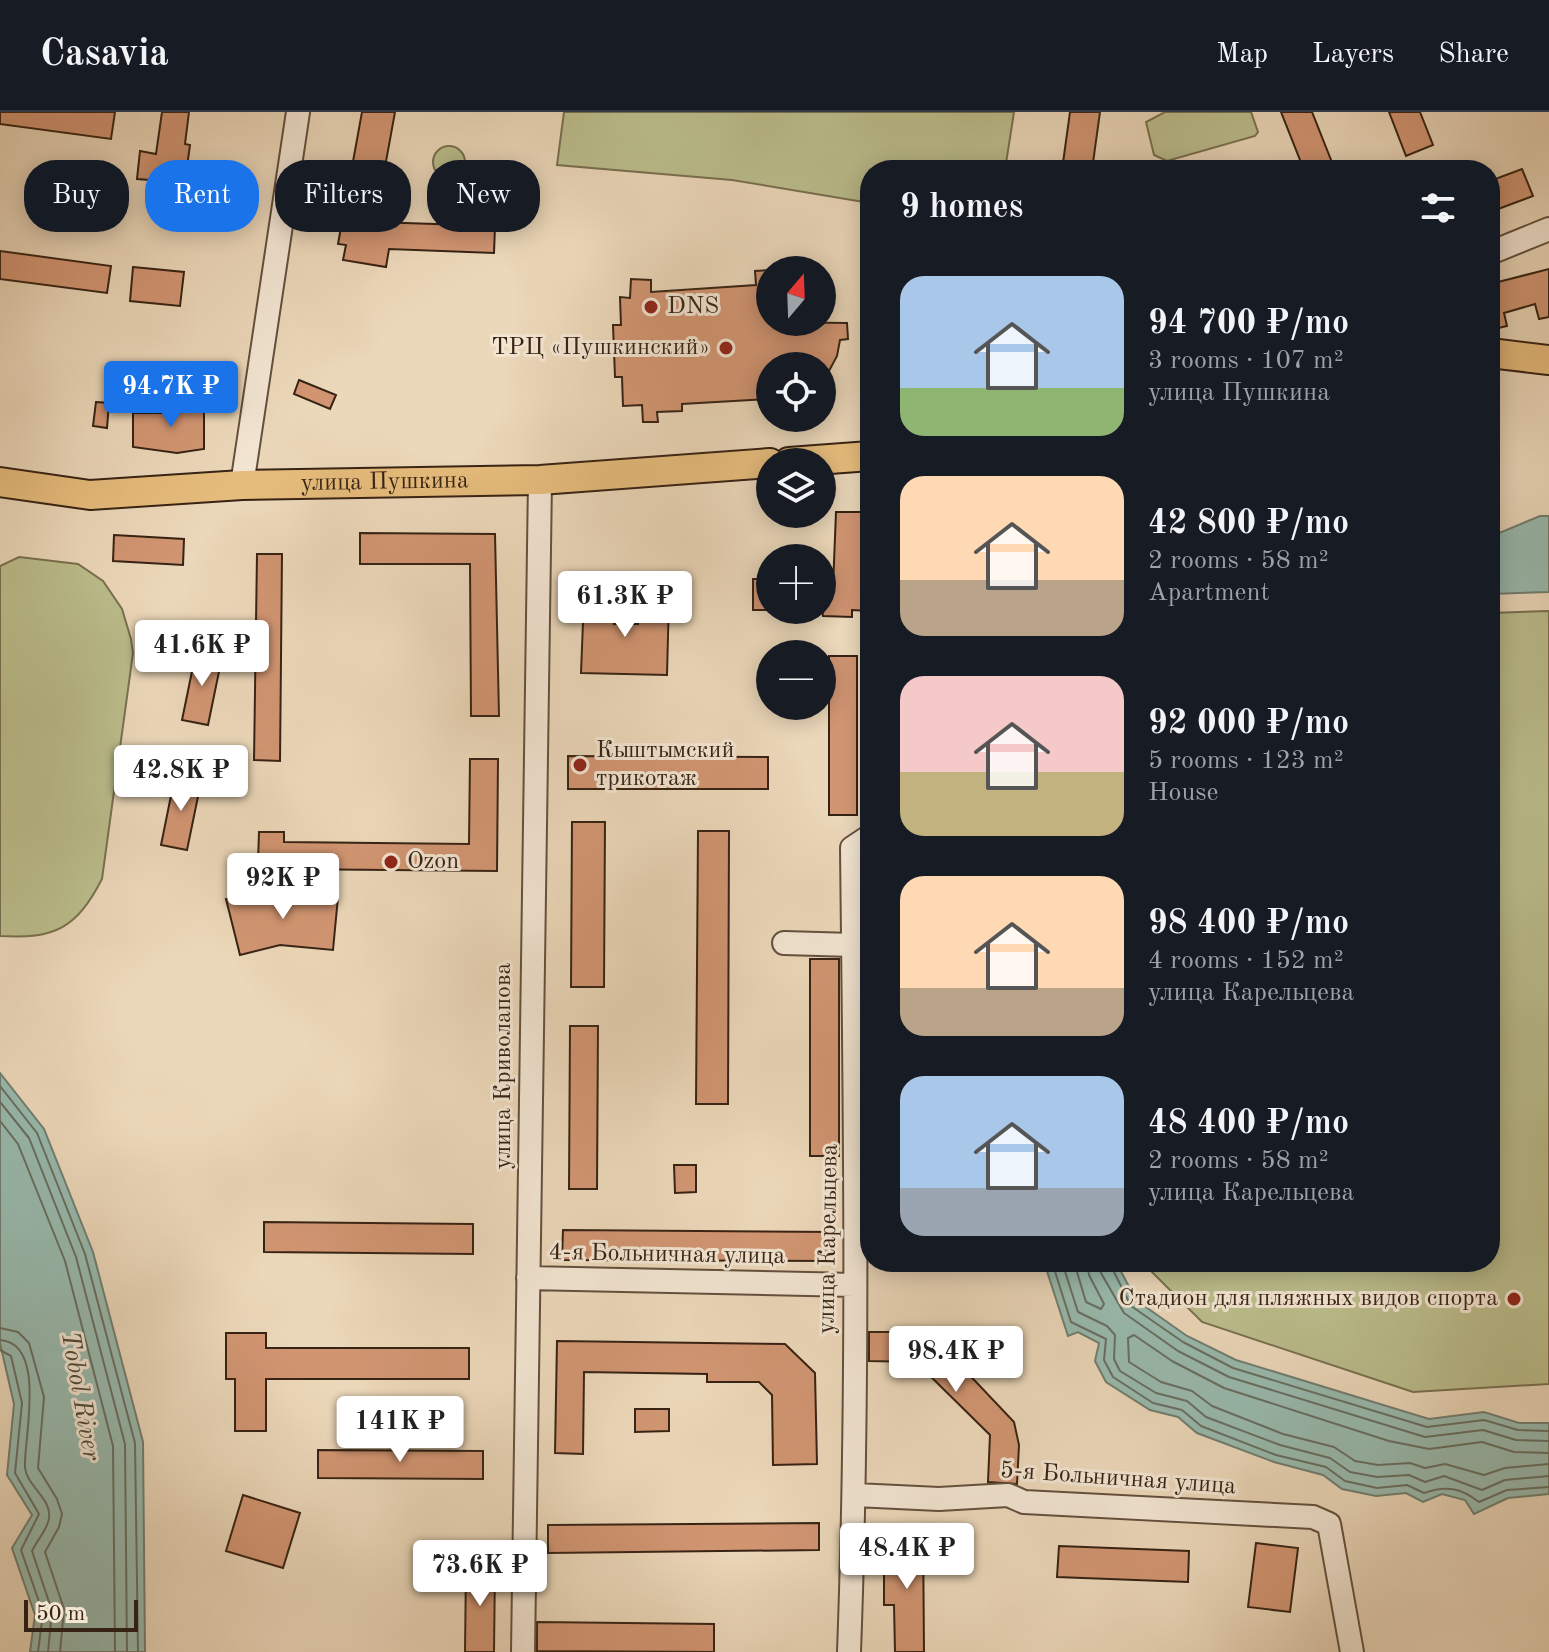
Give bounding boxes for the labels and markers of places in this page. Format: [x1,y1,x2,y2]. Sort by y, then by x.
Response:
place label: DNS [667,295,719,319]
marker: DNS [642,298,660,316]
place label: ТРЦ «Пушкинский» [491,336,710,360]
marker: ТРЦ «Пушкинский» [717,339,735,357]
pin: 94.7K ₽ [97,361,245,429]
pin: 61.3K ₽ [551,571,699,639]
pin: 41.6K ₽ [128,620,276,688]
place label: Кыштымский трикотаж [596,739,734,791]
pin: 42.8K ₽ [107,745,255,813]
marker: Кыштымский трикотаж [571,756,589,774]
place label: Ozon [407,850,459,874]
pin: 92K ₽ [227,853,339,921]
marker: Ozon [382,853,400,871]
place label: Стадион для пляжных видов спорта [1119,1287,1498,1311]
marker: Стадион для пляжных видов спорта [1505,1290,1523,1308]
pin: 98.4K ₽ [882,1326,1030,1394]
pin: 141K ₽ [335,1396,465,1464]
pin: 48.4K ₽ [833,1523,981,1591]
pin: 73.6K ₽ [406,1540,554,1608]

